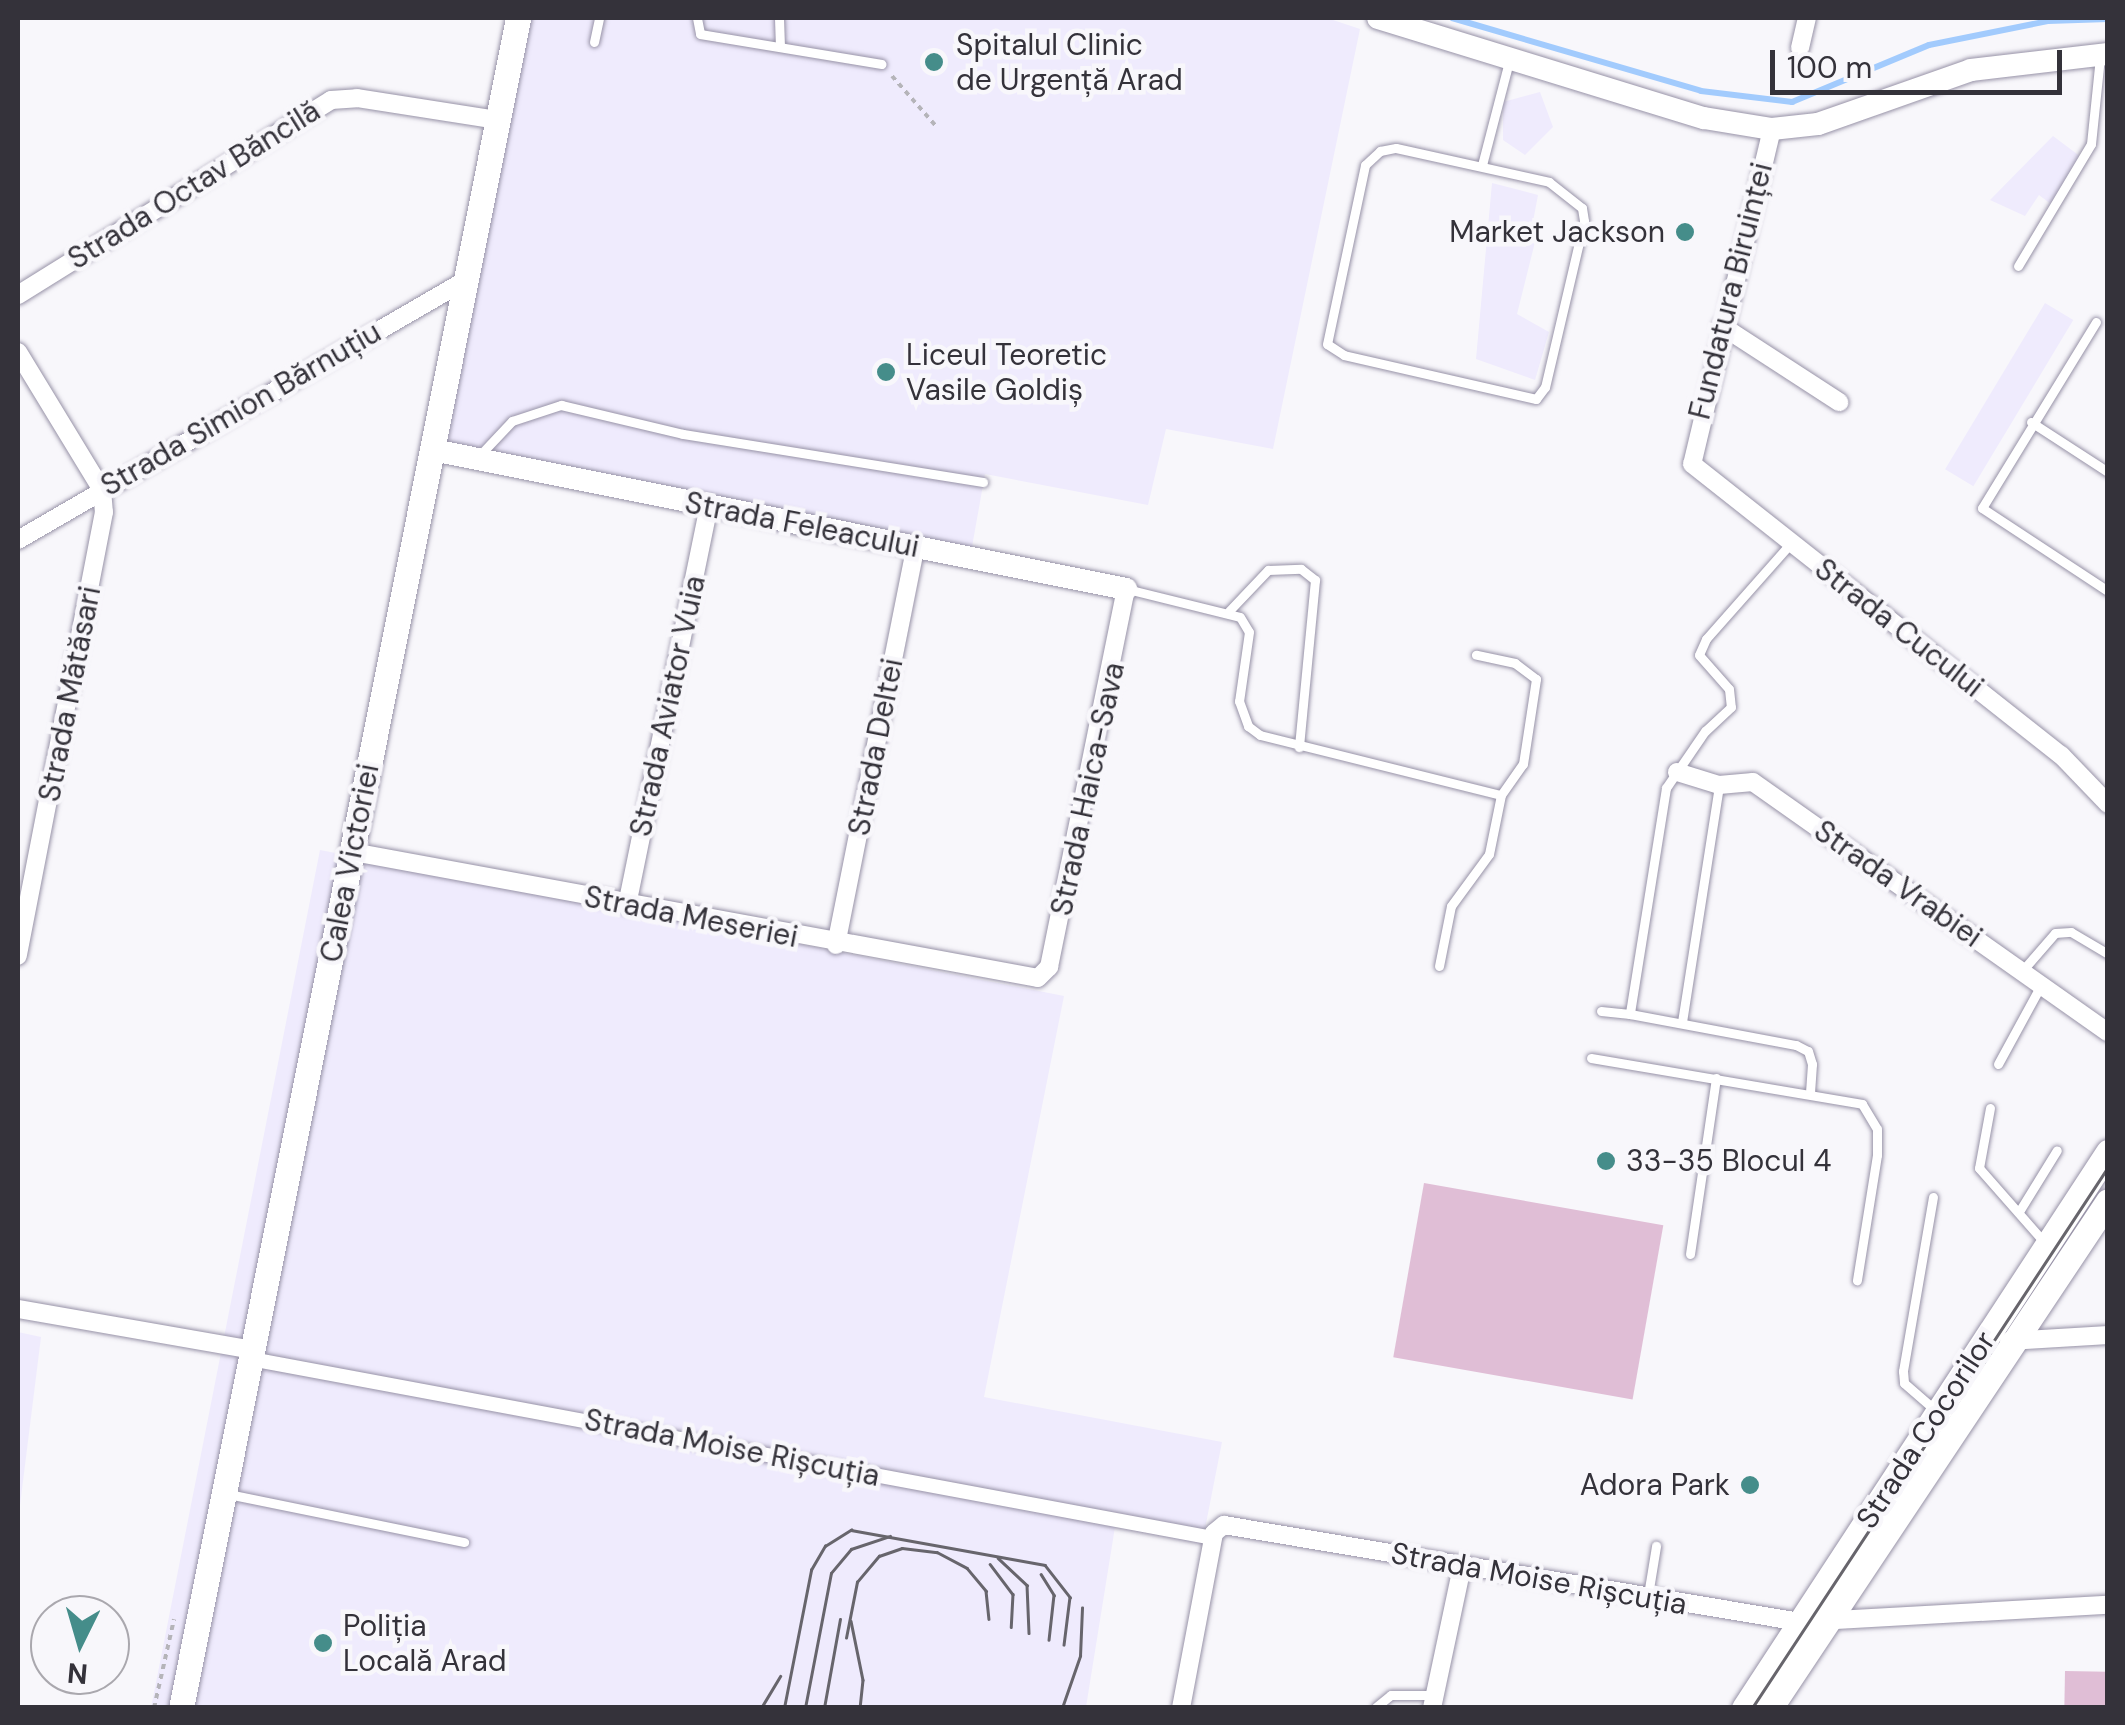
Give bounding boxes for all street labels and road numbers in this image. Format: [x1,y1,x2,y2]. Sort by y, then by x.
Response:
street label: Strada Octav Băncilă [62,93,326,277]
street label: Fundatura Biruinței [1682,159,1780,423]
street label: Strada Simion Bărnuțiu [95,314,387,504]
street label: Strada Feleacului [682,485,922,565]
street label: Strada Cucului [1808,551,1990,705]
street label: Strada Aviator Vuia [623,572,713,840]
street label: Strada Mătăsari [31,583,109,805]
street label: Strada Deltei [841,655,911,839]
street label: Strada Haica-Sava [1044,659,1132,919]
street label: Calea Victoriei [313,761,387,965]
street label: Strada Vrabiei [1807,813,1989,955]
street label: Strada Meseriei [581,879,801,955]
street label: Strada Cocorilor [1849,1325,2003,1535]
street label: Strada Moise Rișcuția [581,1402,883,1494]
street label: Strada Moise Rișcuția [1388,1535,1690,1623]

